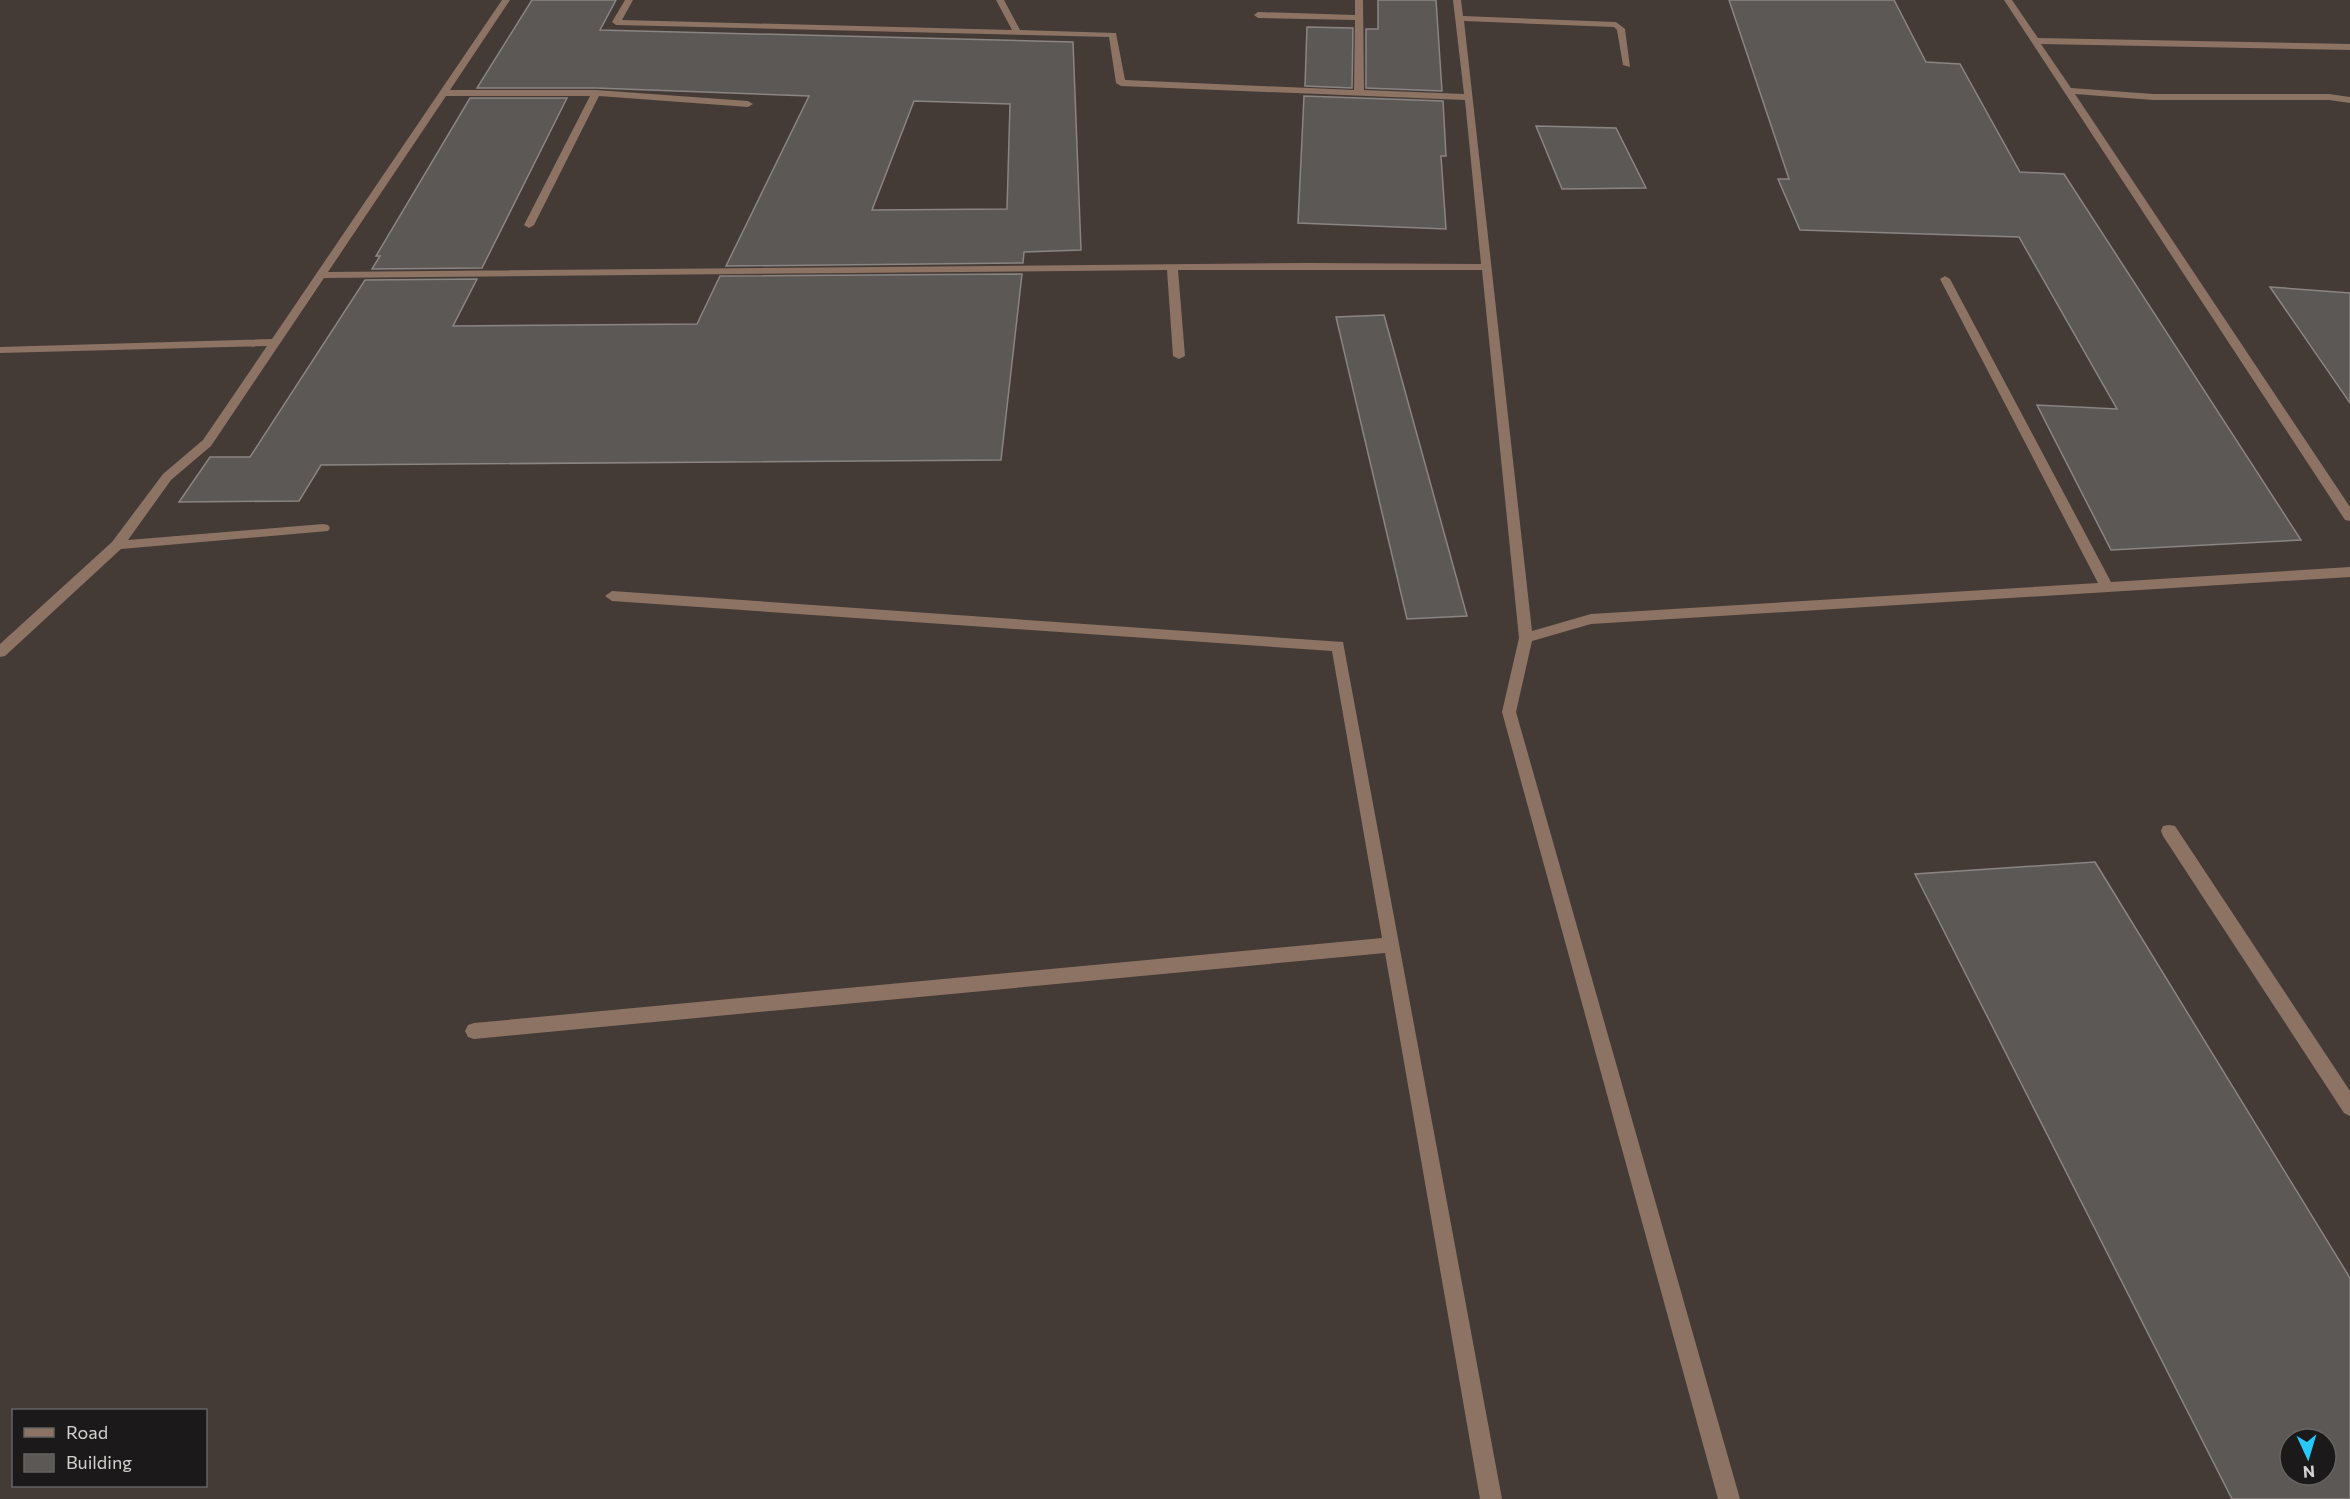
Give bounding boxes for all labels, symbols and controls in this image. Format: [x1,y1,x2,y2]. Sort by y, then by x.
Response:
legend [12,1409,207,1487]
text: Road [66,1421,108,1443]
north arrow [2278,1427,2338,1487]
text: Building [66,1451,132,1473]
text: N [2302,1463,2316,1482]

